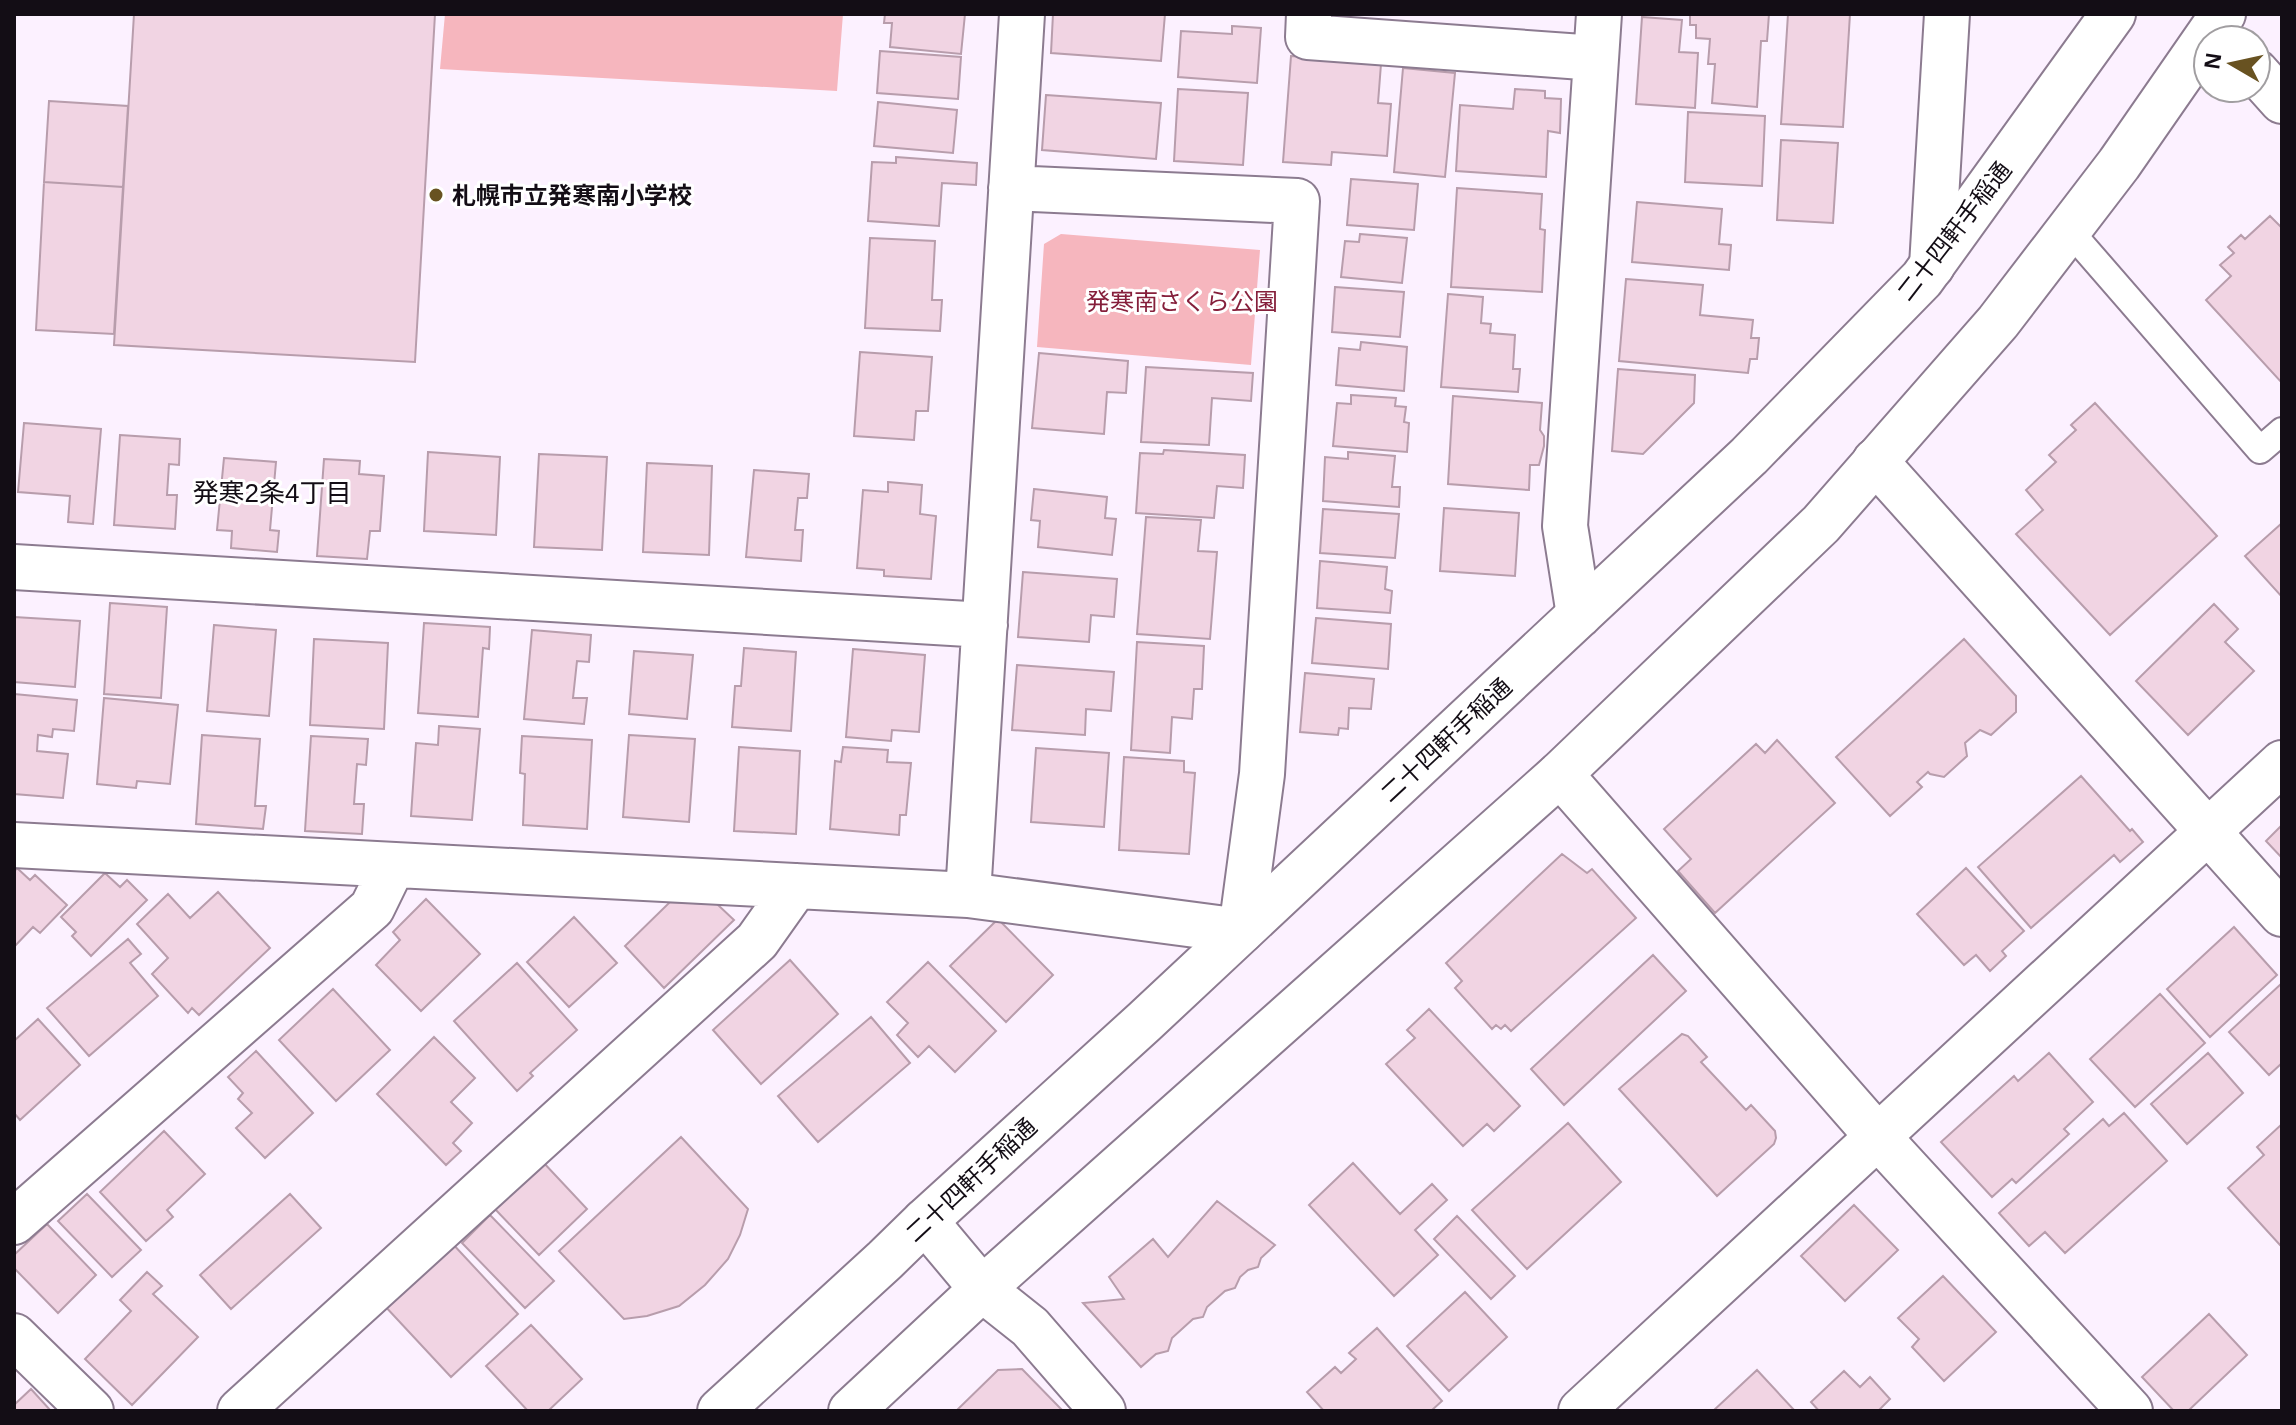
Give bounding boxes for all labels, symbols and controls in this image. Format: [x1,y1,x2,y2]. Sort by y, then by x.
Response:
north arrow [2192,24,2272,104]
text: N [2199,51,2226,71]
street label: 二十四軒手稲通 [1892,156,2016,306]
place label: 札幌市立発寒南小学校 [452,182,692,209]
marker: 札幌市立発寒南小学校 [427,186,445,204]
park label: 発寒南さくら公園 [1086,288,1278,315]
district label: 発寒2条4丁目 [193,478,351,508]
street label: 二十四軒手稲通 [1375,673,1517,807]
street label: 二十四軒手稲通 [900,1113,1042,1247]

